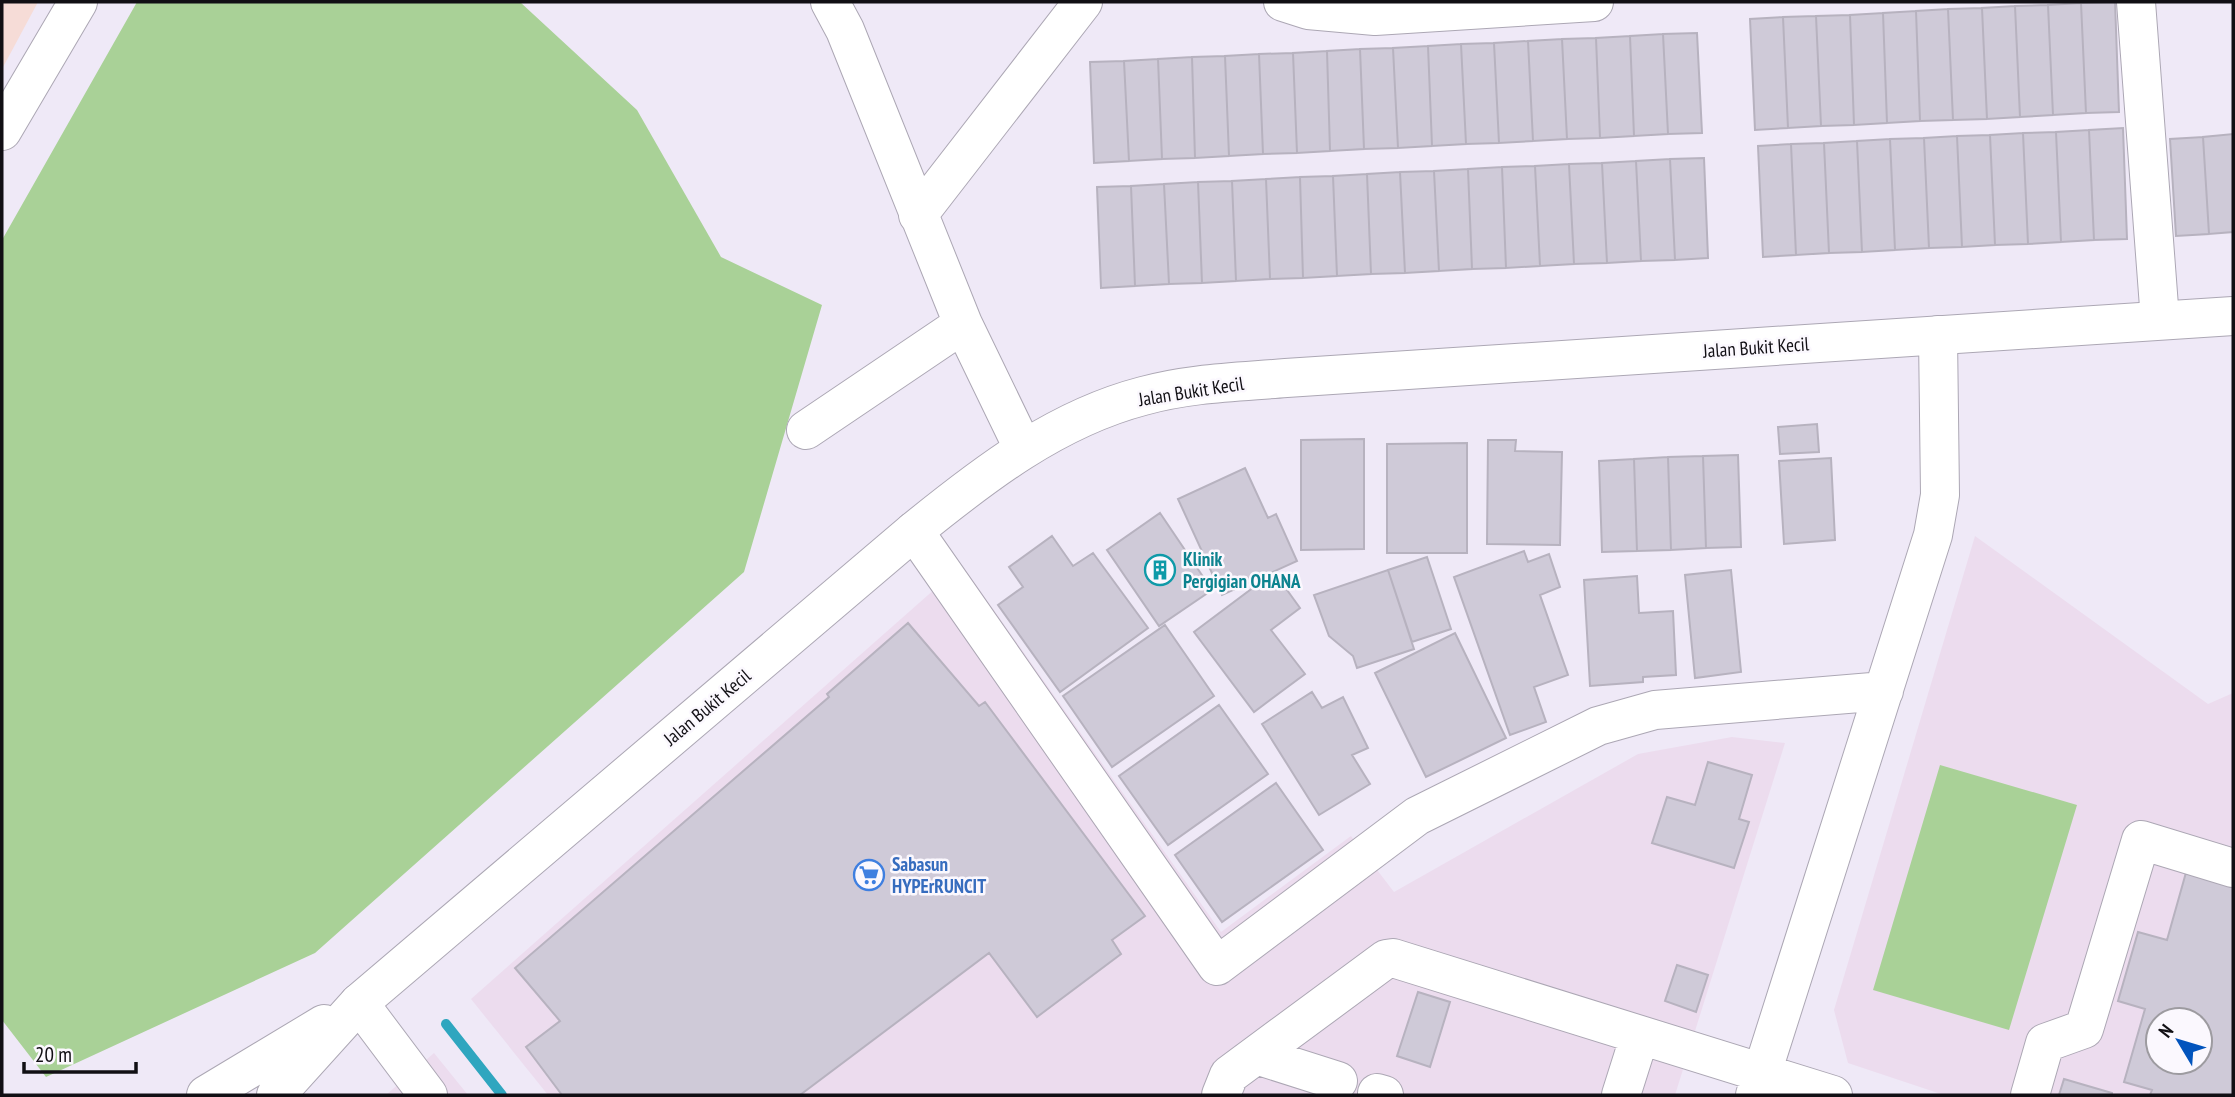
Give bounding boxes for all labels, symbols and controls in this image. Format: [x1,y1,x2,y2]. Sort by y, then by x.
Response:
street label: Jalan Bukit Kecil [1701,331,1810,363]
street label: Jalan Bukit Kecil [1136,371,1246,411]
place label: Klinik Pergigian OHANA [1183,547,1301,593]
building icon: Klinik Pergigian OHANA [1143,553,1177,587]
street label: Jalan Bukit Kecil [658,663,756,751]
place label: Sabasun HYPErRUNCIT [892,852,986,898]
supermarket icon: Sabasun HYPErRUNCIT [852,858,886,892]
north arrow [2144,1006,2214,1076]
text: N [2153,1019,2178,1042]
scale bar [24,1030,136,1074]
text: 20 m [35,1041,72,1068]

